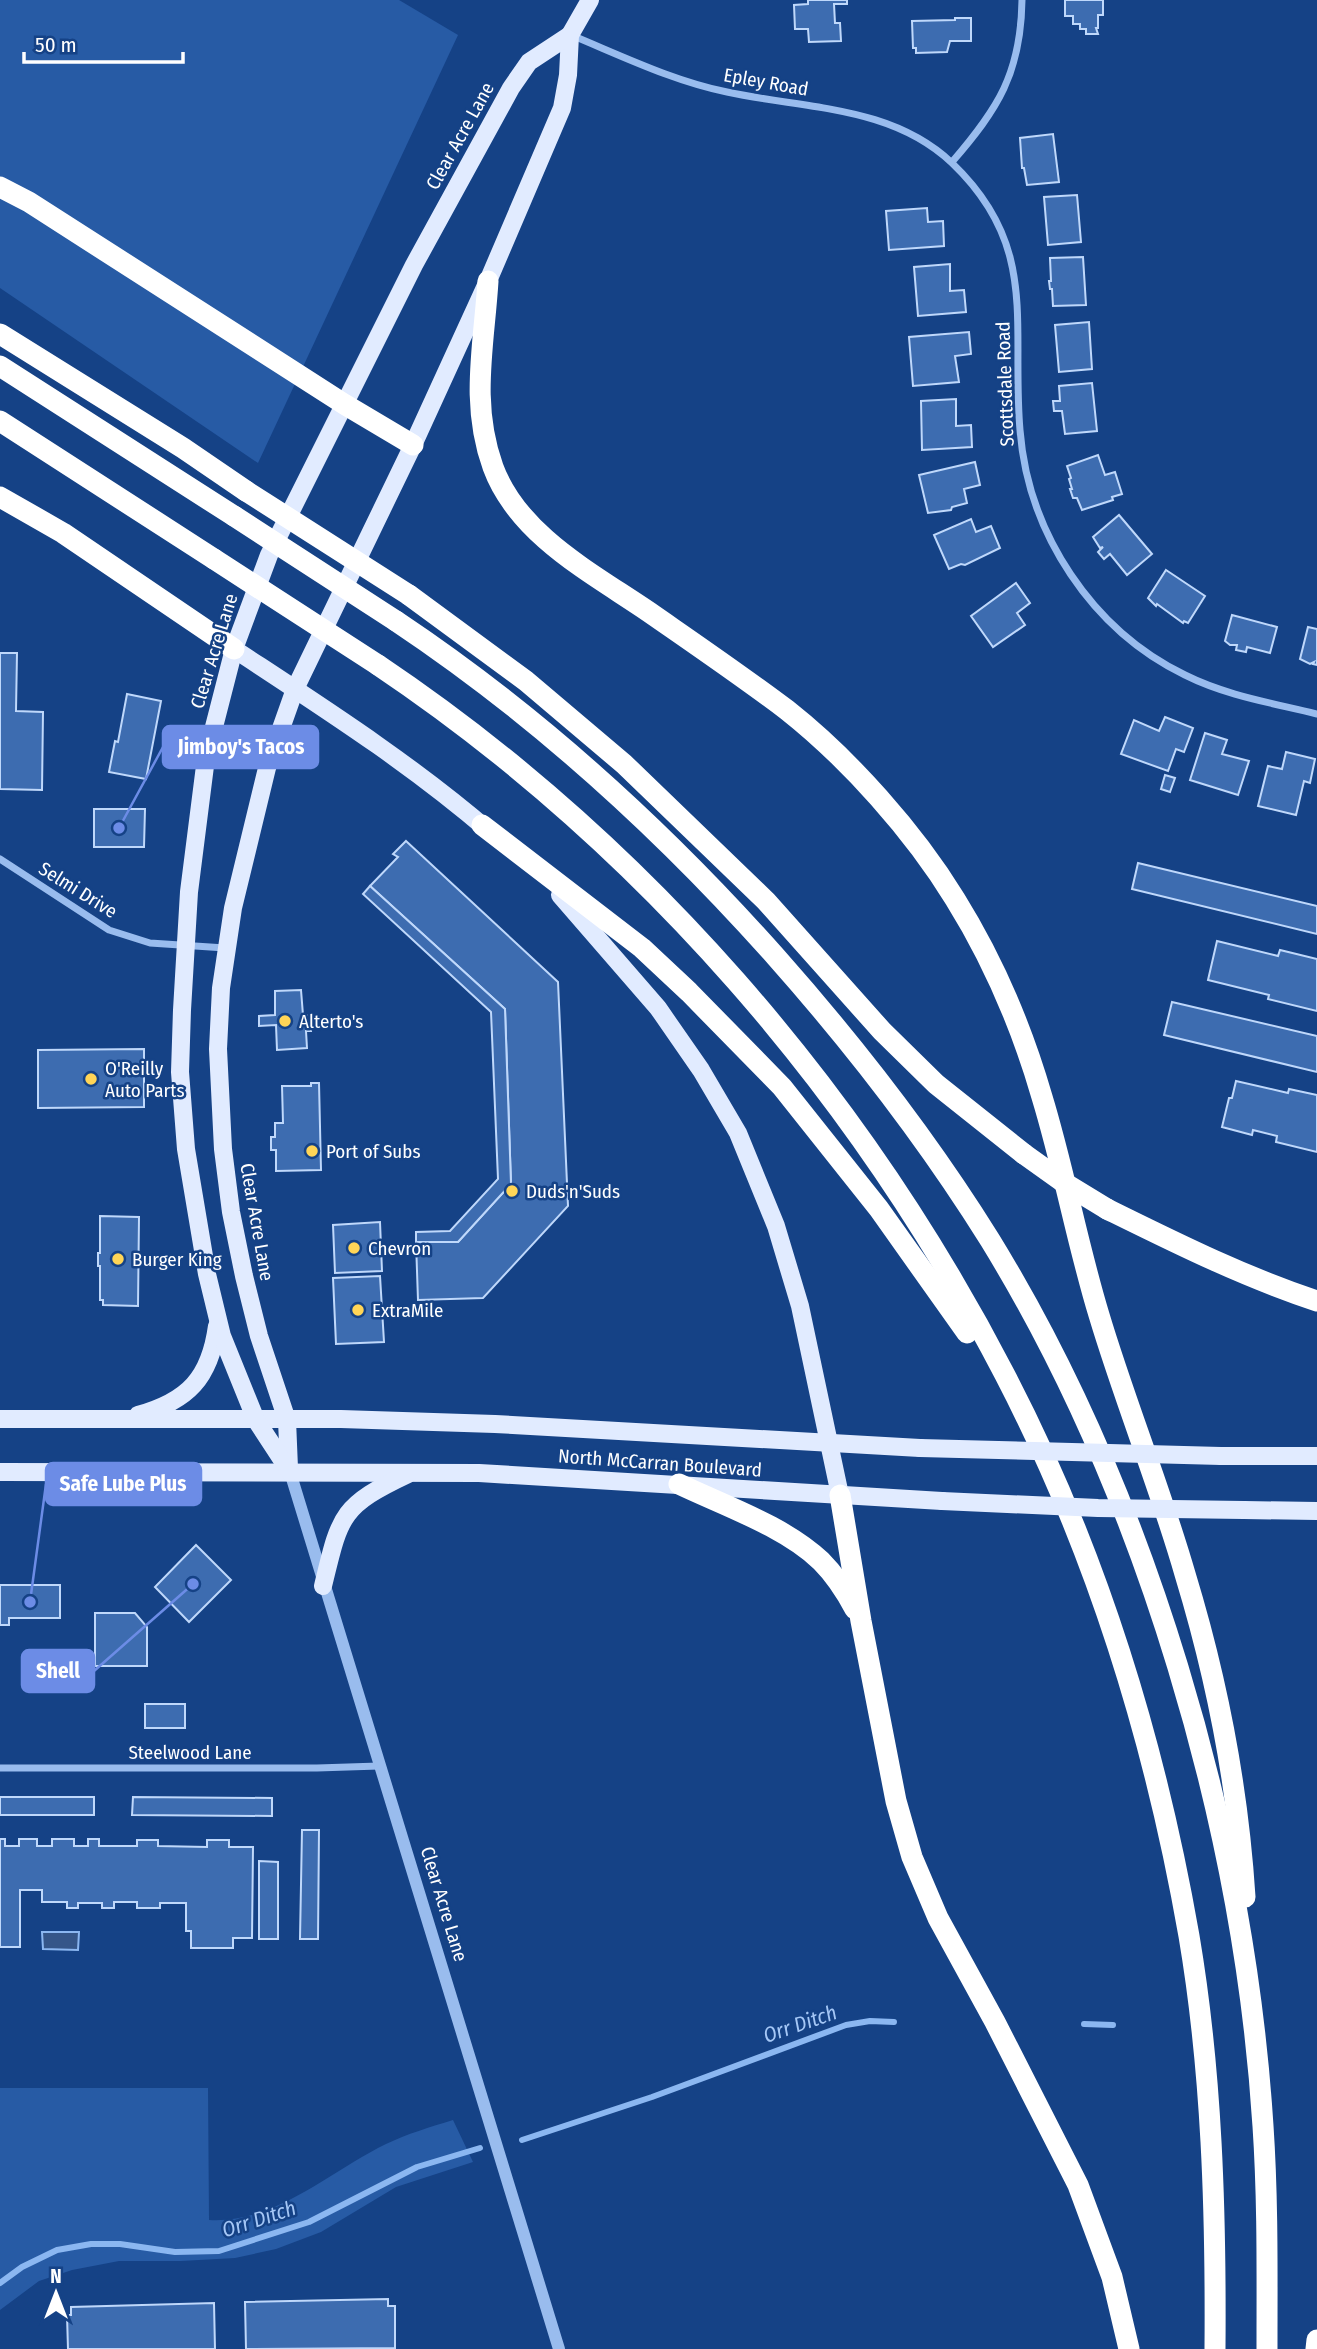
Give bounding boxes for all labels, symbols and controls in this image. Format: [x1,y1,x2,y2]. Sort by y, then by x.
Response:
scale bar [24,21,184,65]
text: 50 m [35,32,77,58]
street label: Epley Road [722,63,810,101]
street label: Clear Acre Lane [421,78,499,194]
street label: Scottsdale Road [991,321,1019,447]
street label: Clear Acre Lane [186,591,242,711]
callout: Jimboy's Tacos [163,726,318,768]
text: Jimboy's Tacos [177,734,304,760]
street label: Selmi Drive [35,857,121,923]
place label: Alterto's [299,1010,363,1033]
marker: Alterto's [277,1013,293,1029]
place label: O'Reilly Auto Parts [105,1057,185,1102]
marker: O'Reilly Auto Parts [83,1071,99,1087]
place label: Port of Subs [326,1140,421,1163]
marker: Port of Subs [304,1143,320,1159]
street label: Clear Acre Lane [235,1161,279,1283]
place label: Duds'n'Suds [526,1180,620,1203]
marker: Duds'n'Suds [504,1183,520,1199]
place label: Chevron [368,1237,431,1260]
marker: Chevron [346,1240,362,1256]
place label: Burger King [132,1248,222,1271]
marker: Burger King [110,1251,126,1267]
place label: ExtraMile [372,1299,443,1322]
marker: ExtraMile [350,1302,366,1318]
street label: North McCarran Boulevard [557,1444,763,1482]
callout: Safe Lube Plus [46,1463,201,1505]
text: Safe Lube Plus [60,1471,186,1497]
callout: Shell [22,1650,94,1692]
text: Shell [36,1658,80,1684]
street label: Steelwood Lane [128,1741,252,1764]
street label: Clear Acre Lane [416,1844,472,1964]
water label: Orr Ditch [760,1999,840,2049]
water label: Orr Ditch [219,2195,299,2243]
north arrow [21,2258,91,2328]
text: N [50,2265,62,2288]

